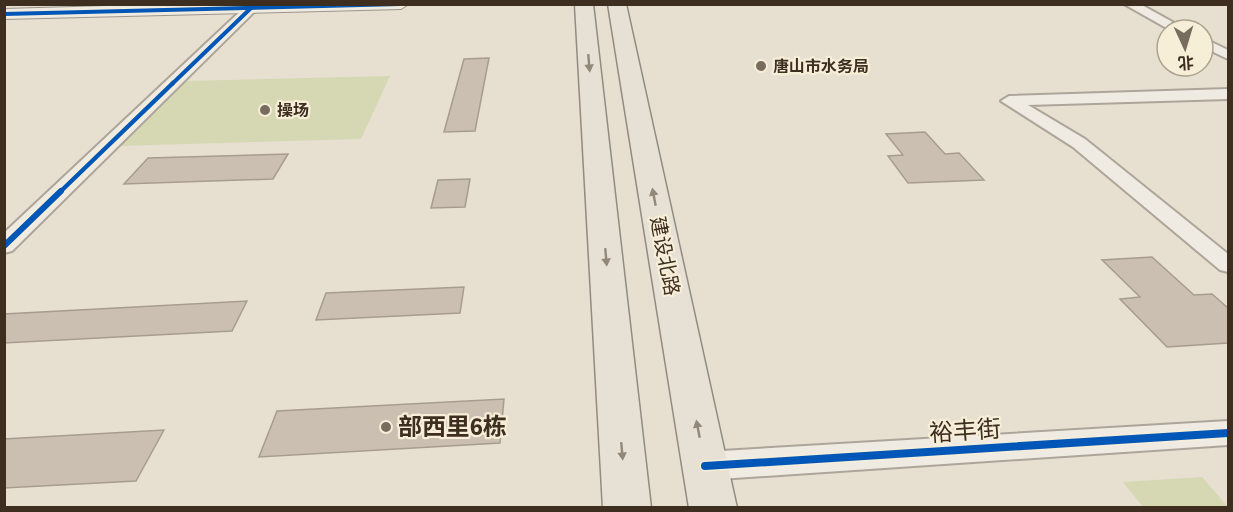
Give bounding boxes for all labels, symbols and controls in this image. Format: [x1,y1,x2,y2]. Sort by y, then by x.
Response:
north arrow [1155,18,1215,78]
text: 北 [1177,52,1195,73]
one-way arrow [584,53,594,72]
place label: 唐山市水务局 [773,57,869,76]
marker: 唐山市水务局 [754,59,768,73]
place label: 操场 [277,101,309,120]
marker: 操场 [258,103,272,117]
one-way arrow [649,187,658,206]
street label: 建设北路 [646,214,684,298]
one-way arrow [601,248,611,267]
place label: 部西里6栋 [398,412,507,441]
street label: 裕丰街 [928,414,1002,447]
marker: 部西里6栋 [379,420,393,434]
one-way arrow [693,420,702,439]
one-way arrow [617,442,627,461]

